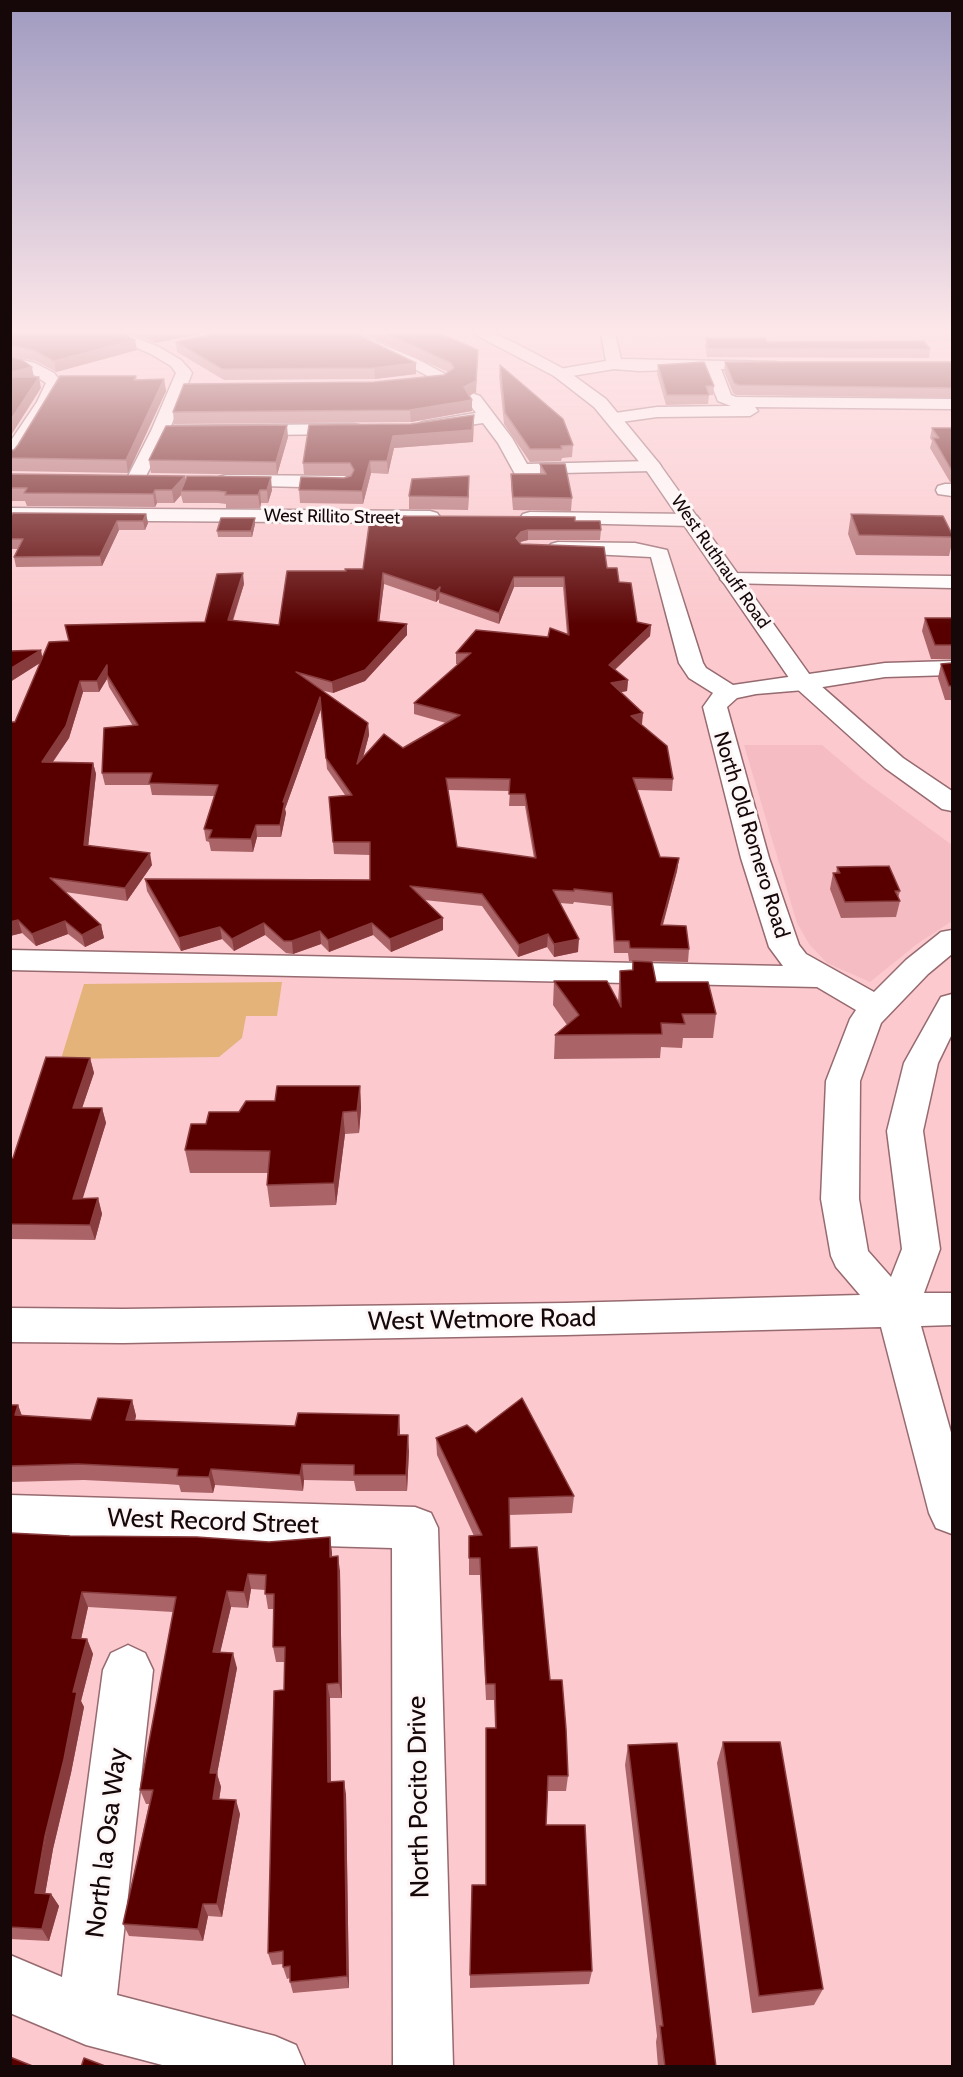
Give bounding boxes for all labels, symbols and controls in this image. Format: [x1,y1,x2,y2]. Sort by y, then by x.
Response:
street label: West Ruthrauff Road [666,491,774,633]
street label: West Rillito Street [264,505,400,529]
street label: North Old Romero Road [708,729,794,941]
street label: West Wetmore Road [368,1302,596,1338]
street label: West Record Street [107,1503,319,1541]
street label: North Pocito Drive [402,1696,436,1898]
street label: North la Osa Way [80,1746,134,1940]

